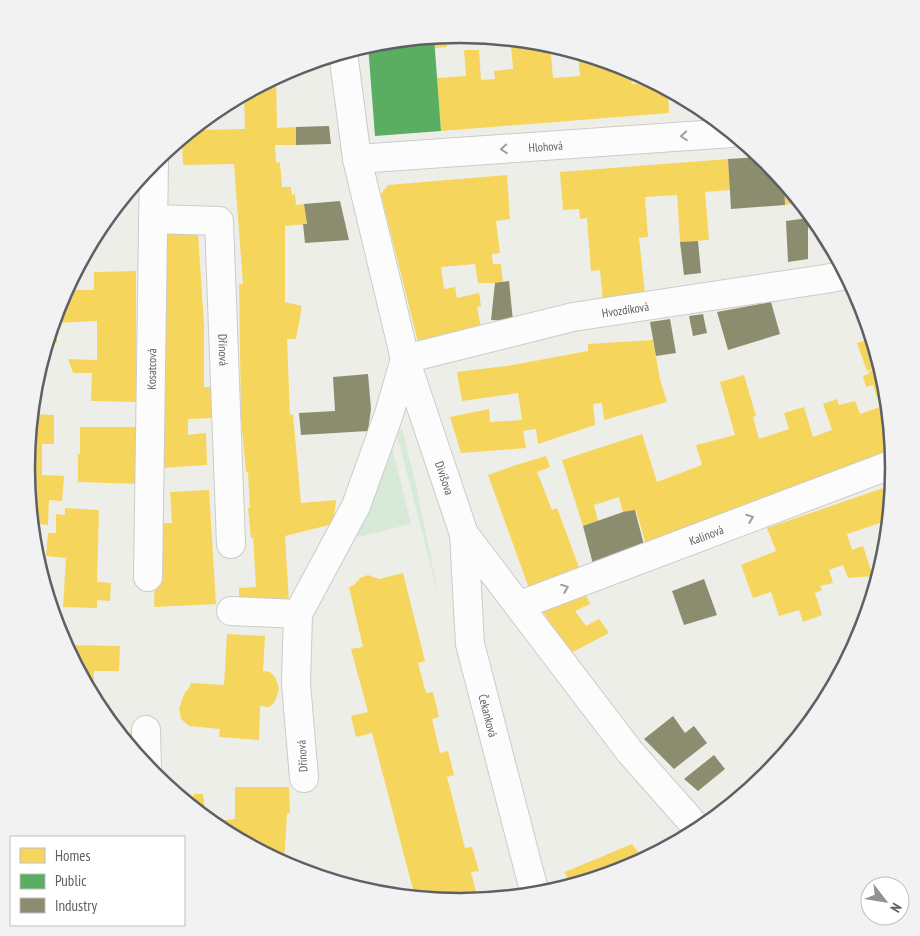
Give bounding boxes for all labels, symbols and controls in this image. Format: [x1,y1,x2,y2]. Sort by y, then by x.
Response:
one-way arrow [679,131,687,142]
street label: Hlohová [528,137,563,155]
one-way arrow [500,143,508,154]
street label: Hvozdíková [601,298,650,320]
street label: Dřínová [216,334,232,366]
street label: Kosatcová [143,348,159,390]
street label: Divišova [432,459,458,497]
one-way arrow [745,514,754,524]
street label: Kalinová [687,521,726,548]
one-way arrow [560,584,569,594]
street label: Čekanková [476,692,501,739]
street label: Dřínová [293,739,311,772]
legend [10,836,185,926]
text: Homes [55,846,91,865]
text: Public [55,871,87,890]
north arrow [860,876,910,926]
text: Industry [55,896,97,915]
text: N [886,900,906,916]

